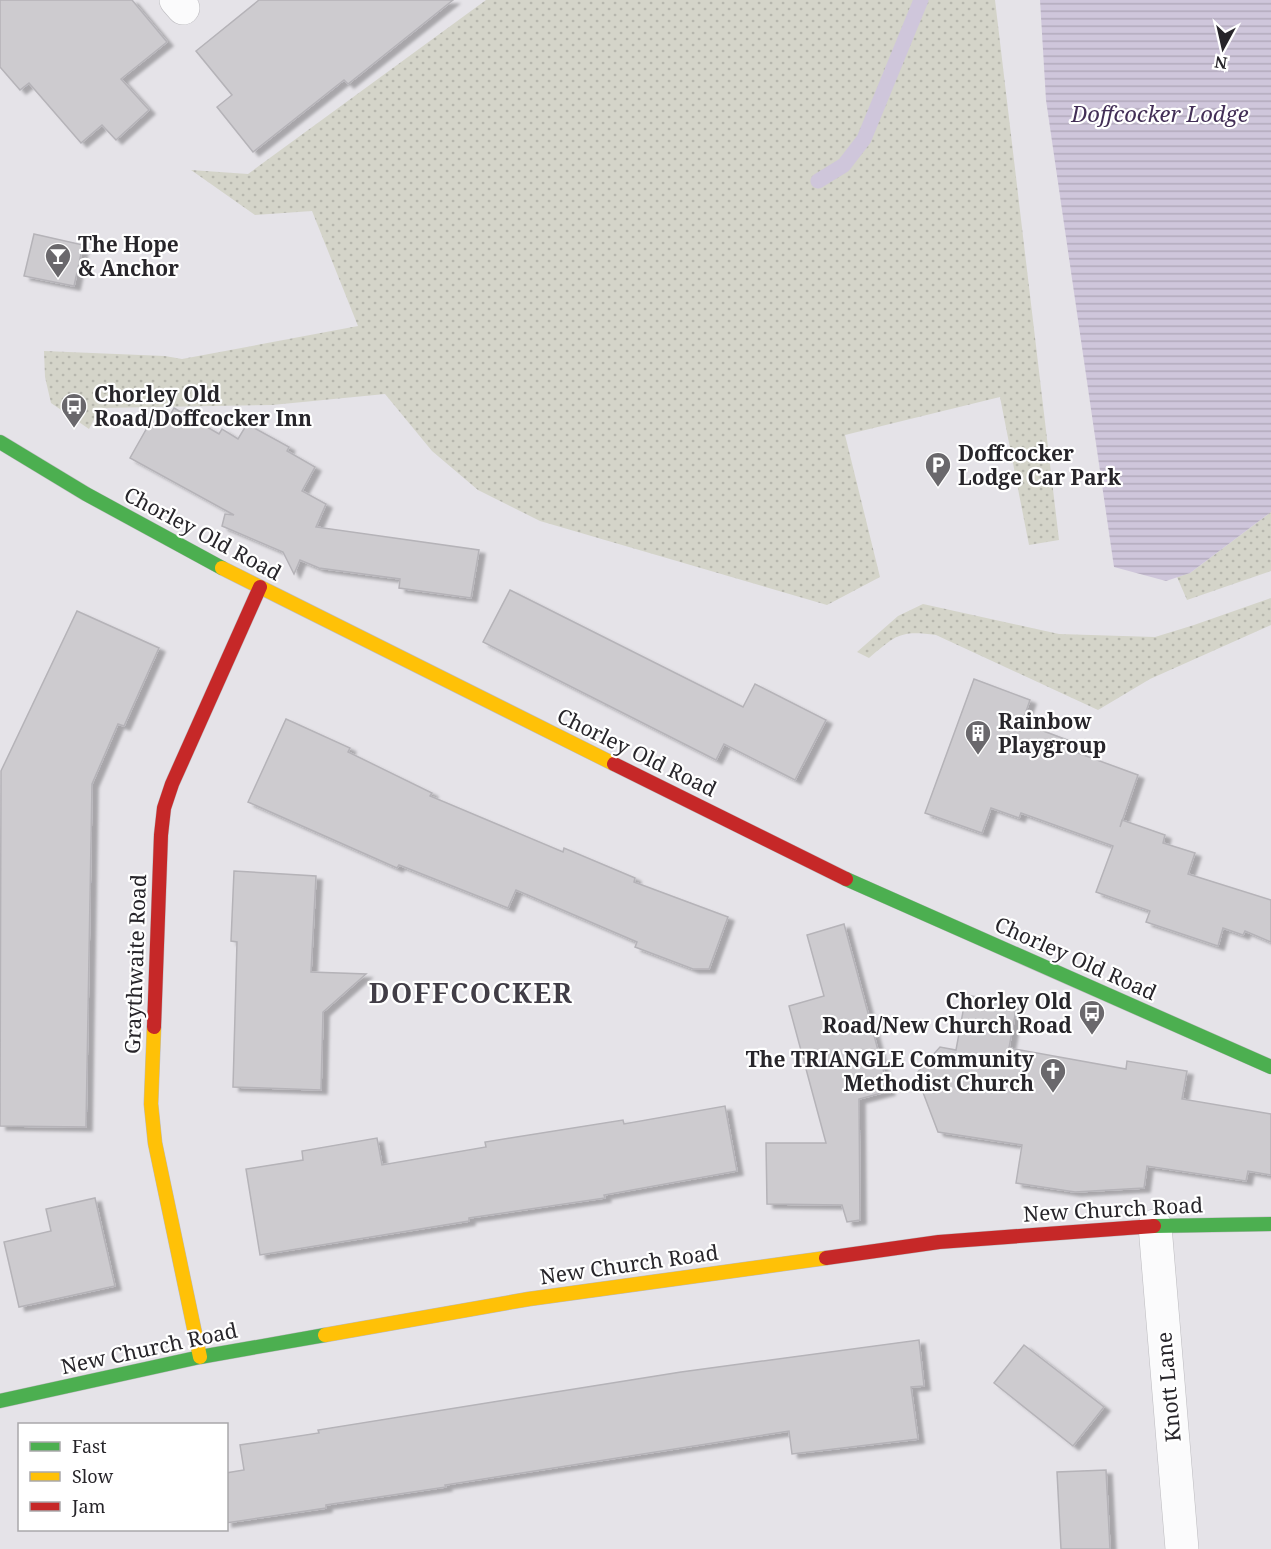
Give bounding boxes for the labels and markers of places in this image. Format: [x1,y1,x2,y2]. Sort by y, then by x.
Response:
place label: The Hope & Anchor [78,230,179,282]
bar icon: The Hope & Anchor [43,241,73,279]
place label: Chorley Old Road/Doffcocker Inn [94,380,312,432]
bus stop icon: Chorley Old Road/Doffcocker Inn [59,391,89,429]
place label: Doffcocker Lodge Car Park [958,439,1122,491]
parking icon: Doffcocker Lodge Car Park [923,450,953,488]
place label: Rainbow Playgroup [998,707,1106,759]
building icon: Rainbow Playgroup [963,718,993,756]
place label: Chorley Old Road/New Church Road [822,987,1072,1039]
bus stop icon: Chorley Old Road/New Church Road [1077,998,1107,1036]
place label: The TRIANGLE Community Methodist Church [746,1045,1035,1097]
church icon: The TRIANGLE Community Methodist Church [1038,1056,1068,1094]

